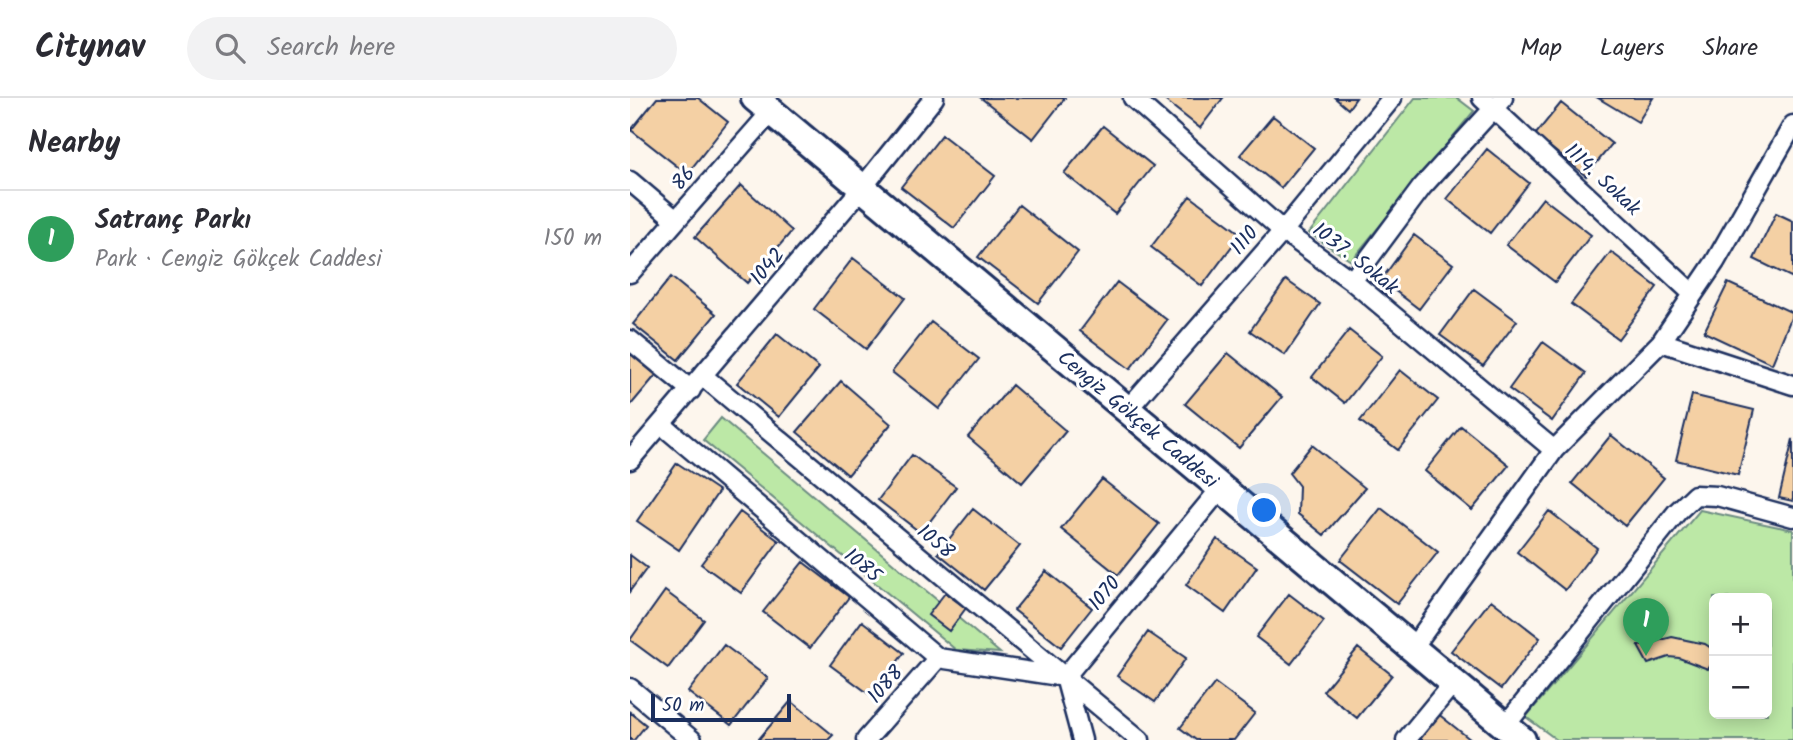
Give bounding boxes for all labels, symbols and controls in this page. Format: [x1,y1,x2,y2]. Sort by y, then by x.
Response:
search box [187,17,677,80]
text: Citynav [35,22,145,75]
text: Search here [267,27,395,69]
icon: search [211,29,249,67]
text: Map [1520,29,1562,68]
text: Layers [1600,29,1664,68]
text: Share [1702,29,1758,68]
text: Nearby [28,120,120,168]
street label: 1114. Sokak [1556,136,1648,225]
street label: 86 [664,159,705,199]
text: Satranç Parkı [95,200,251,242]
street label: 1037. Sokak [1305,215,1406,304]
street label: 1110 [1223,219,1268,263]
text: 1 [48,221,54,257]
text: 150 m [543,221,602,257]
street label: 1042 [742,241,794,293]
text: Park · Cengiz Gökçek Caddesi [95,242,382,278]
street label: Cengiz Gökçek Caddesi [1049,343,1226,498]
your location [1247,493,1281,527]
street label: 1058 [909,516,962,568]
street label: 1085 [836,540,890,593]
street label: 1070 [1081,569,1130,619]
map controls [1709,593,1772,719]
button: + [1709,593,1772,656]
pin: 1 [1623,598,1669,656]
button: − [1709,656,1772,719]
street label: 1088 [860,658,913,712]
scale bar [651,691,791,723]
text: 50 m [662,691,704,721]

